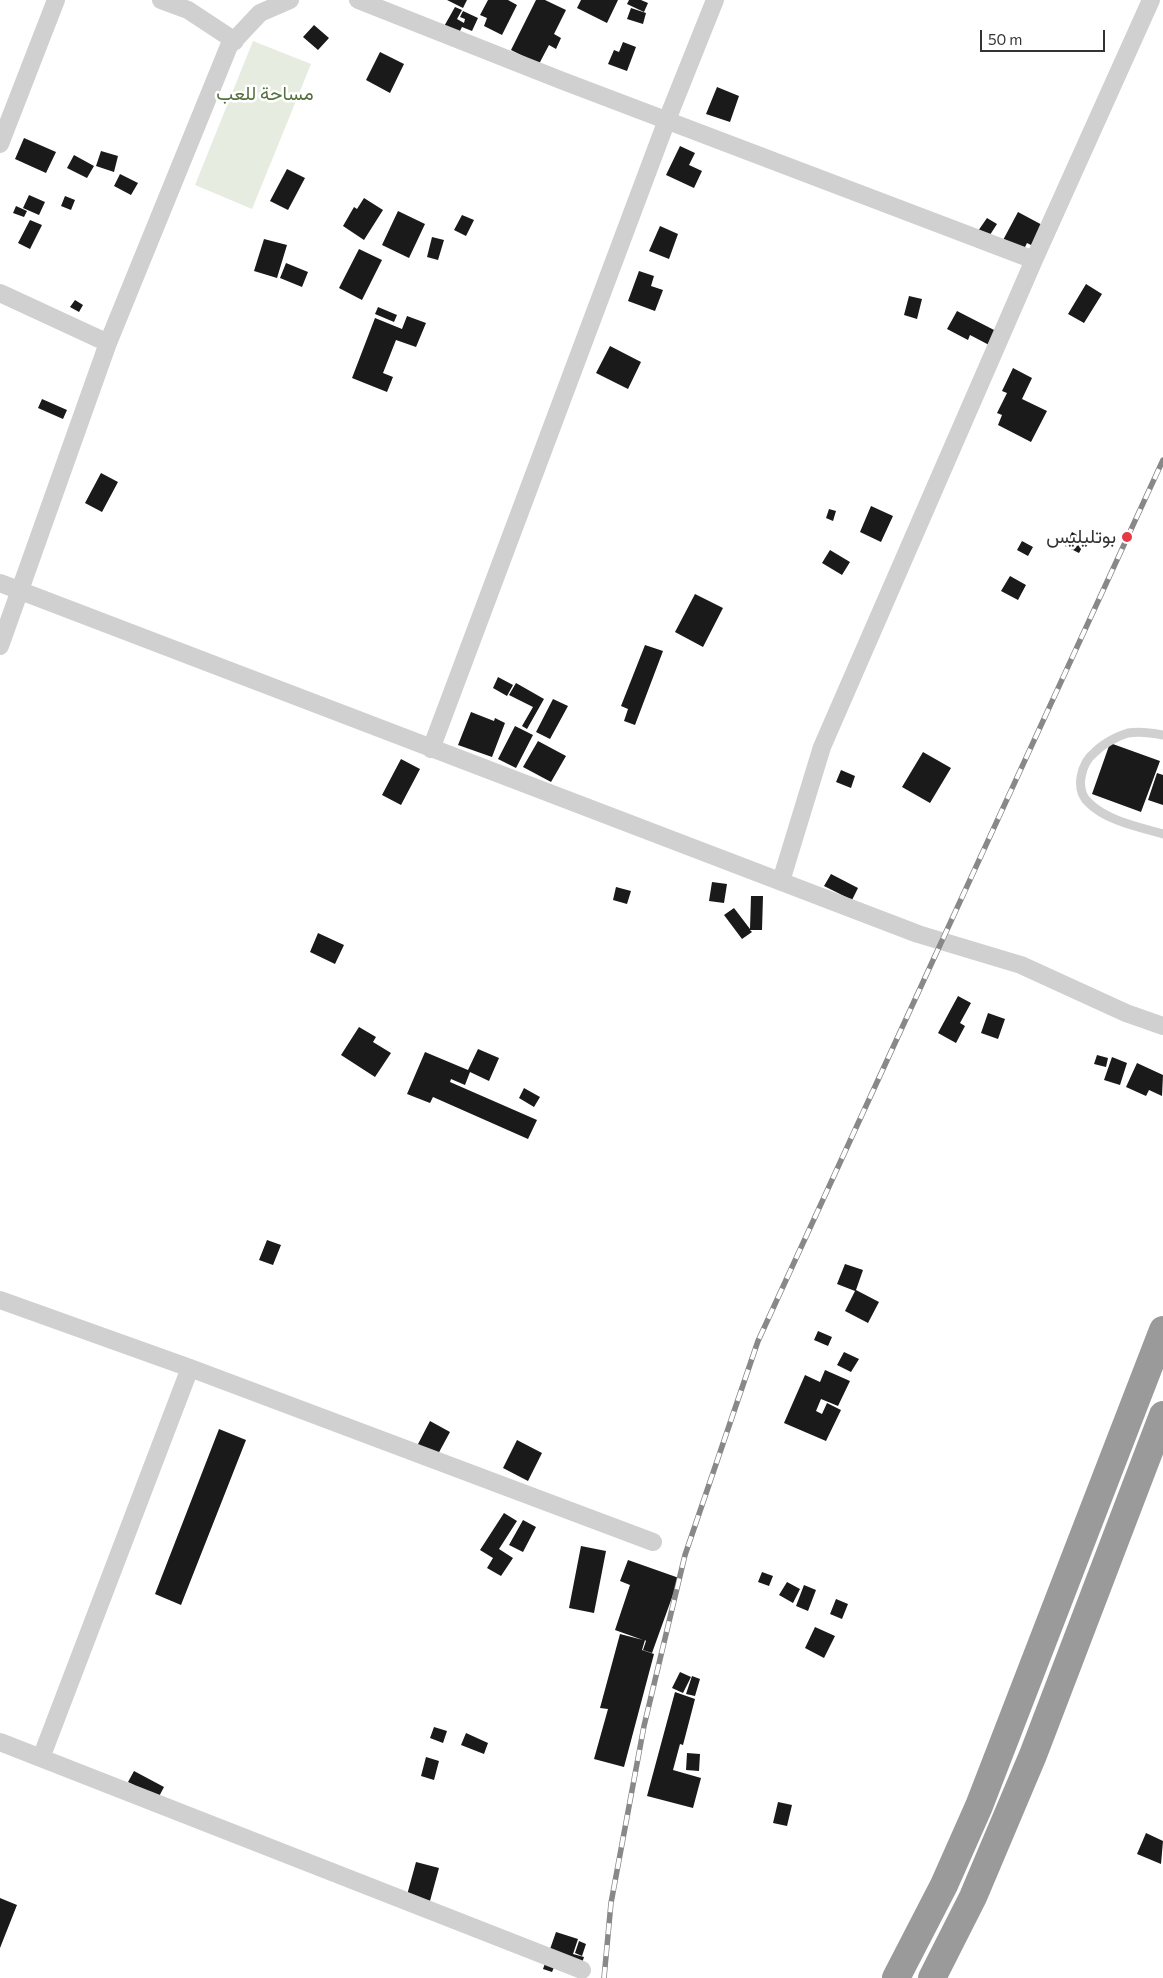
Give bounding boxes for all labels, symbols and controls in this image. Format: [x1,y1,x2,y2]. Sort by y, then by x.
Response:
scale bar [983,20,1108,52]
text: 50 m [988,30,1022,48]
park label: مساحة للعب [216,83,314,105]
place label: بوتليليس [1046,526,1116,548]
marker: بوتليليس [1120,530,1134,544]

